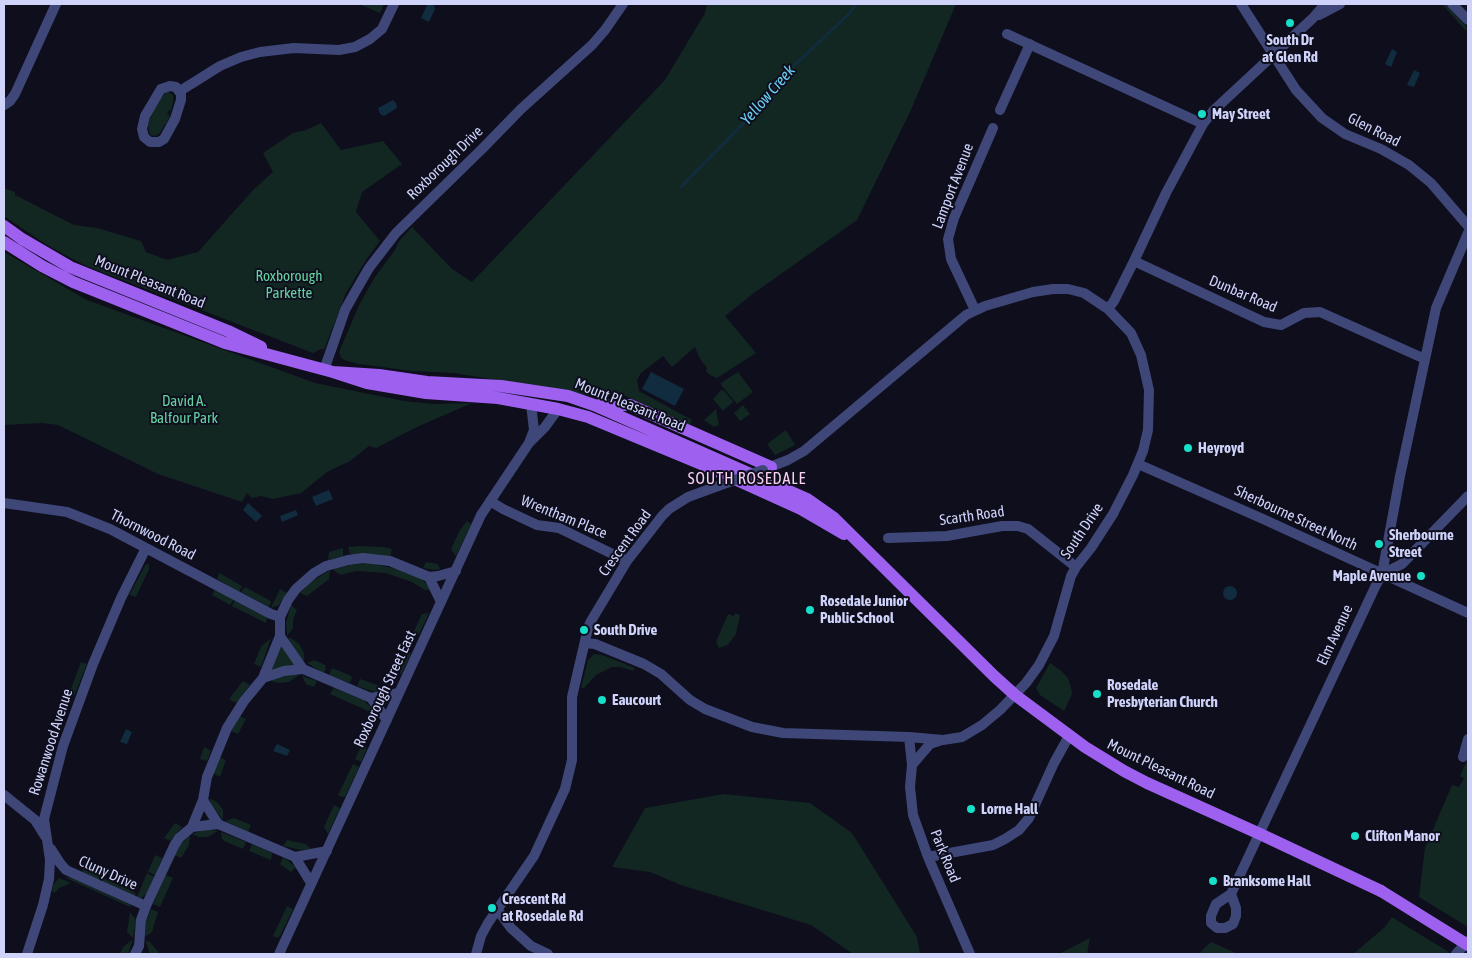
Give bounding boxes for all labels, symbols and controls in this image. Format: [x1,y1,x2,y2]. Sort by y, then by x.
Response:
marker: South Dr at Glen Rd [1284,17,1296,29]
place label: South Dr at Glen Rd [1262,31,1318,66]
water label: Yellow Creek [737,61,799,129]
place label: May Street [1212,105,1270,123]
marker: May Street [1196,108,1208,120]
street label: Glen Road [1345,109,1403,151]
street label: Roxborough Drive [403,122,487,204]
street label: Lamport Avenue [928,141,978,231]
street label: Mount Pleasant Road [92,252,208,312]
park label: Roxborough Parkette [255,267,323,302]
street label: Dunbar Road [1206,272,1280,316]
street label: Mount Pleasant Road [572,375,688,435]
park label: David A. Balfour Park [150,392,218,427]
place label: Heyroyd [1198,439,1244,457]
marker: Heyroyd [1182,442,1194,454]
district label: SOUTH ROSEDALE [686,469,808,489]
street label: Sherbourne Street North [1232,482,1360,554]
street label: Wrentham Place [518,492,610,542]
street label: South Drive [1057,500,1107,562]
street label: Scarth Road [938,503,1006,529]
street label: Thornwood Road [107,506,199,564]
street label: Crescent Road [595,506,655,580]
place label: Sherbourne Street [1389,526,1454,561]
marker: Sherbourne Street [1373,538,1385,550]
place label: Maple Avenue [1333,567,1411,585]
marker: Maple Avenue [1415,570,1427,582]
place label: Rosedale Junior Public School [820,592,908,627]
street label: Elm Avenue [1313,602,1357,668]
marker: Rosedale Junior Public School [804,604,816,616]
place label: South Drive [594,621,657,639]
marker: South Drive [578,624,590,636]
street label: Roxborough Street East [350,628,420,750]
place label: Rosedale Presbyterian Church [1107,676,1218,711]
street label: Rowanwood Avenue [25,686,77,798]
marker: Rosedale Presbyterian Church [1091,688,1103,700]
place label: Eaucourt [612,691,661,709]
marker: Eaucourt [596,694,608,706]
street label: Mount Pleasant Road [1104,735,1218,803]
place label: Lorne Hall [981,800,1038,818]
marker: Lorne Hall [965,803,977,815]
street label: Park Road [926,827,964,885]
place label: Clifton Manor [1365,827,1440,845]
marker: Clifton Manor [1349,830,1361,842]
street label: Cluny Drive [76,852,140,894]
place label: Branksome Hall [1223,872,1311,890]
marker: Branksome Hall [1207,875,1219,887]
place label: Crescent Rd at Rosedale Rd [502,890,583,925]
marker: Crescent Rd at Rosedale Rd [486,902,498,914]

